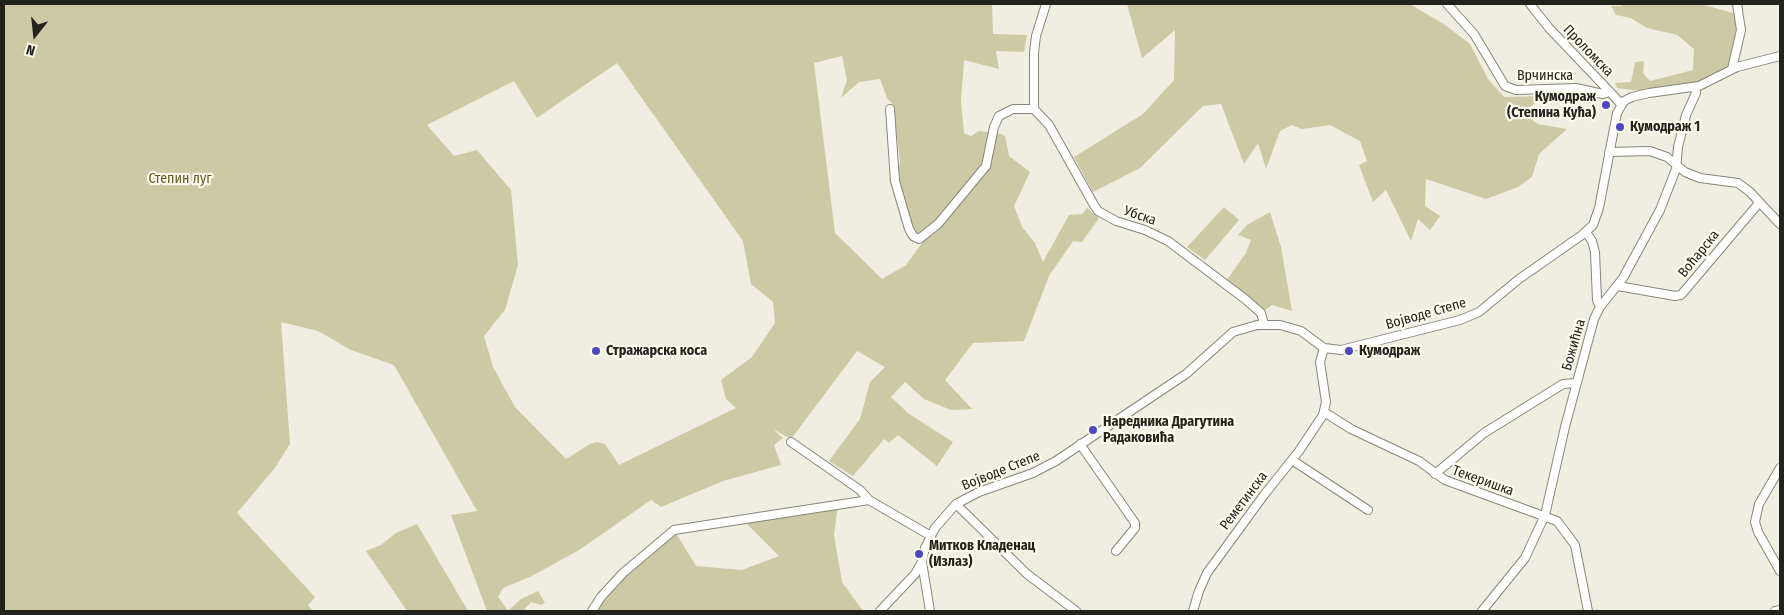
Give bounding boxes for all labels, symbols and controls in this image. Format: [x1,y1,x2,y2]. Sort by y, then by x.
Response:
north arrow [10,10,60,60]
street label: Проломска [1559,22,1617,80]
text: N [24,41,37,59]
street label: Врчинска [1517,68,1573,84]
place label: Кумодраж (Степина Кућа) [1507,89,1596,121]
marker: Кумодраж (Степина Кућа) [1600,99,1612,111]
place label: Кумодраж 1 [1630,119,1700,135]
marker: Кумодраж 1 [1614,121,1626,133]
park label: Степин луг [148,171,212,187]
street label: Убска [1122,203,1158,229]
street label: Воћарска [1675,227,1723,281]
street label: Војводе Степе [1384,294,1468,334]
street label: Божићна [1559,317,1589,373]
place label: Стражарска коса [606,343,707,359]
place label: Кумодраж [1359,343,1420,359]
marker: Стражарска коса [590,345,602,357]
marker: Кумодраж [1343,345,1355,357]
place label: Наредника Драгутина Радаковића [1103,414,1234,447]
marker: Наредника Драгутина Радаковића [1087,424,1099,436]
street label: Војводе Степе [959,448,1043,494]
street label: Текеришка [1450,462,1516,500]
street label: Реметинска [1217,468,1271,534]
place label: Митков Кладенац (Излаз) [929,538,1035,570]
marker: Митков Кладенац (Излаз) [913,548,925,560]

